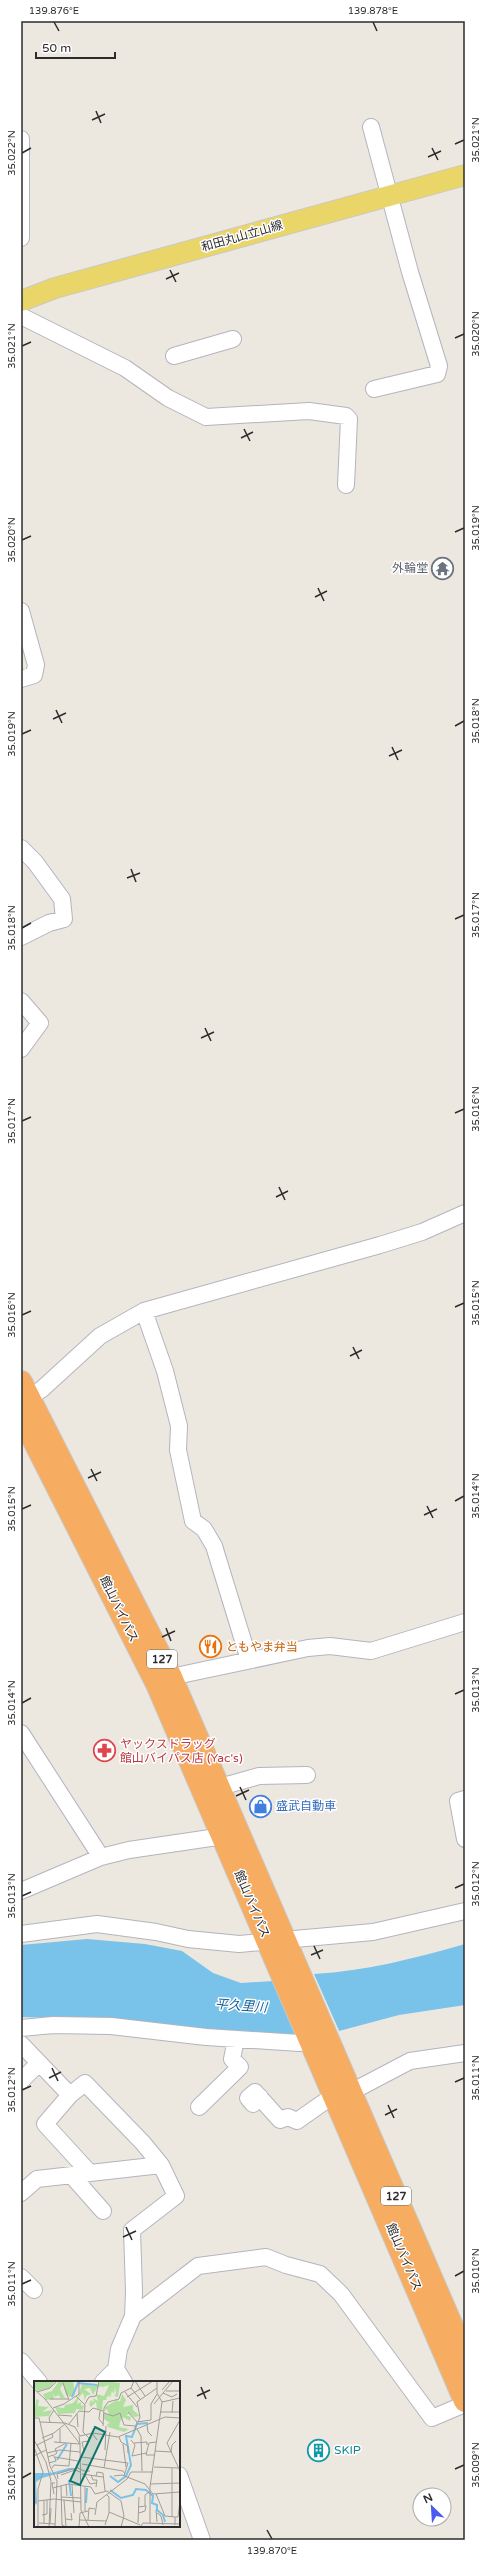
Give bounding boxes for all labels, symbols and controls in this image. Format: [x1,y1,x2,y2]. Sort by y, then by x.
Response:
text: 139.876°E [29,5,79,17]
text: 139.878°E [348,5,398,17]
scale bar [36,34,115,60]
text: 50 m [42,41,71,55]
text: 35.021°N [470,117,482,163]
text: 35.022°N [6,130,18,176]
street label: 和田丸山立山線 [200,218,284,254]
text: 35.020°N [470,311,482,357]
text: 35.021°N [6,323,18,369]
text: 35.019°N [470,505,482,551]
text: 35.020°N [6,517,18,563]
temple icon: 外輪堂 [430,555,456,581]
place label: 外輪堂 [392,561,428,575]
text: 35.018°N [470,698,482,744]
text: 35.019°N [6,711,18,757]
text: 35.017°N [470,892,482,938]
text: 35.018°N [6,905,18,951]
text: 35.016°N [470,1086,482,1132]
text: 35.017°N [6,1098,18,1144]
text: 35.015°N [470,1280,482,1326]
text: 35.016°N [6,1292,18,1338]
text: 35.014°N [470,1473,482,1519]
text: 35.015°N [6,1486,18,1532]
street label: 館山バイパス [97,1574,141,1644]
restaurant icon: ともやま弁当 [197,1634,223,1660]
place label: ともやま弁当 [226,1640,298,1654]
road number: 127 [147,1650,177,1668]
text: 35.013°N [470,1667,482,1713]
text: 35.014°N [6,1680,18,1726]
place label: ヤックスドラッグ 館山バイパス店 (Yac's) [120,1737,243,1765]
pharmacy icon: ヤックスドラッグ 館山バイパス店 (Yac's) [92,1738,118,1764]
shop icon: 盛武自動車 [247,1793,273,1819]
place label: 盛武自動車 [276,1799,336,1813]
text: 35.012°N [470,1861,482,1907]
street label: 館山バイパス [232,1868,272,1940]
text: 35.013°N [6,1873,18,1919]
water label: 平久里川 [214,1996,269,2016]
text: 35.011°N [470,2055,482,2101]
text: 35.012°N [6,2067,18,2113]
road number: 127 [381,2187,411,2205]
street label: 館山バイパス [384,2221,424,2293]
text: 35.010°N [470,2248,482,2294]
text: 35.011°N [6,2261,18,2307]
inset map [34,2381,180,2527]
building icon: SKIP [306,2437,332,2463]
text: 35.009°N [470,2442,482,2488]
place label: SKIP [334,2443,361,2457]
text: 35.010°N [6,2455,18,2501]
north arrow [412,2487,452,2527]
text: N [421,2491,435,2506]
text: 139.870°E [247,2545,297,2557]

